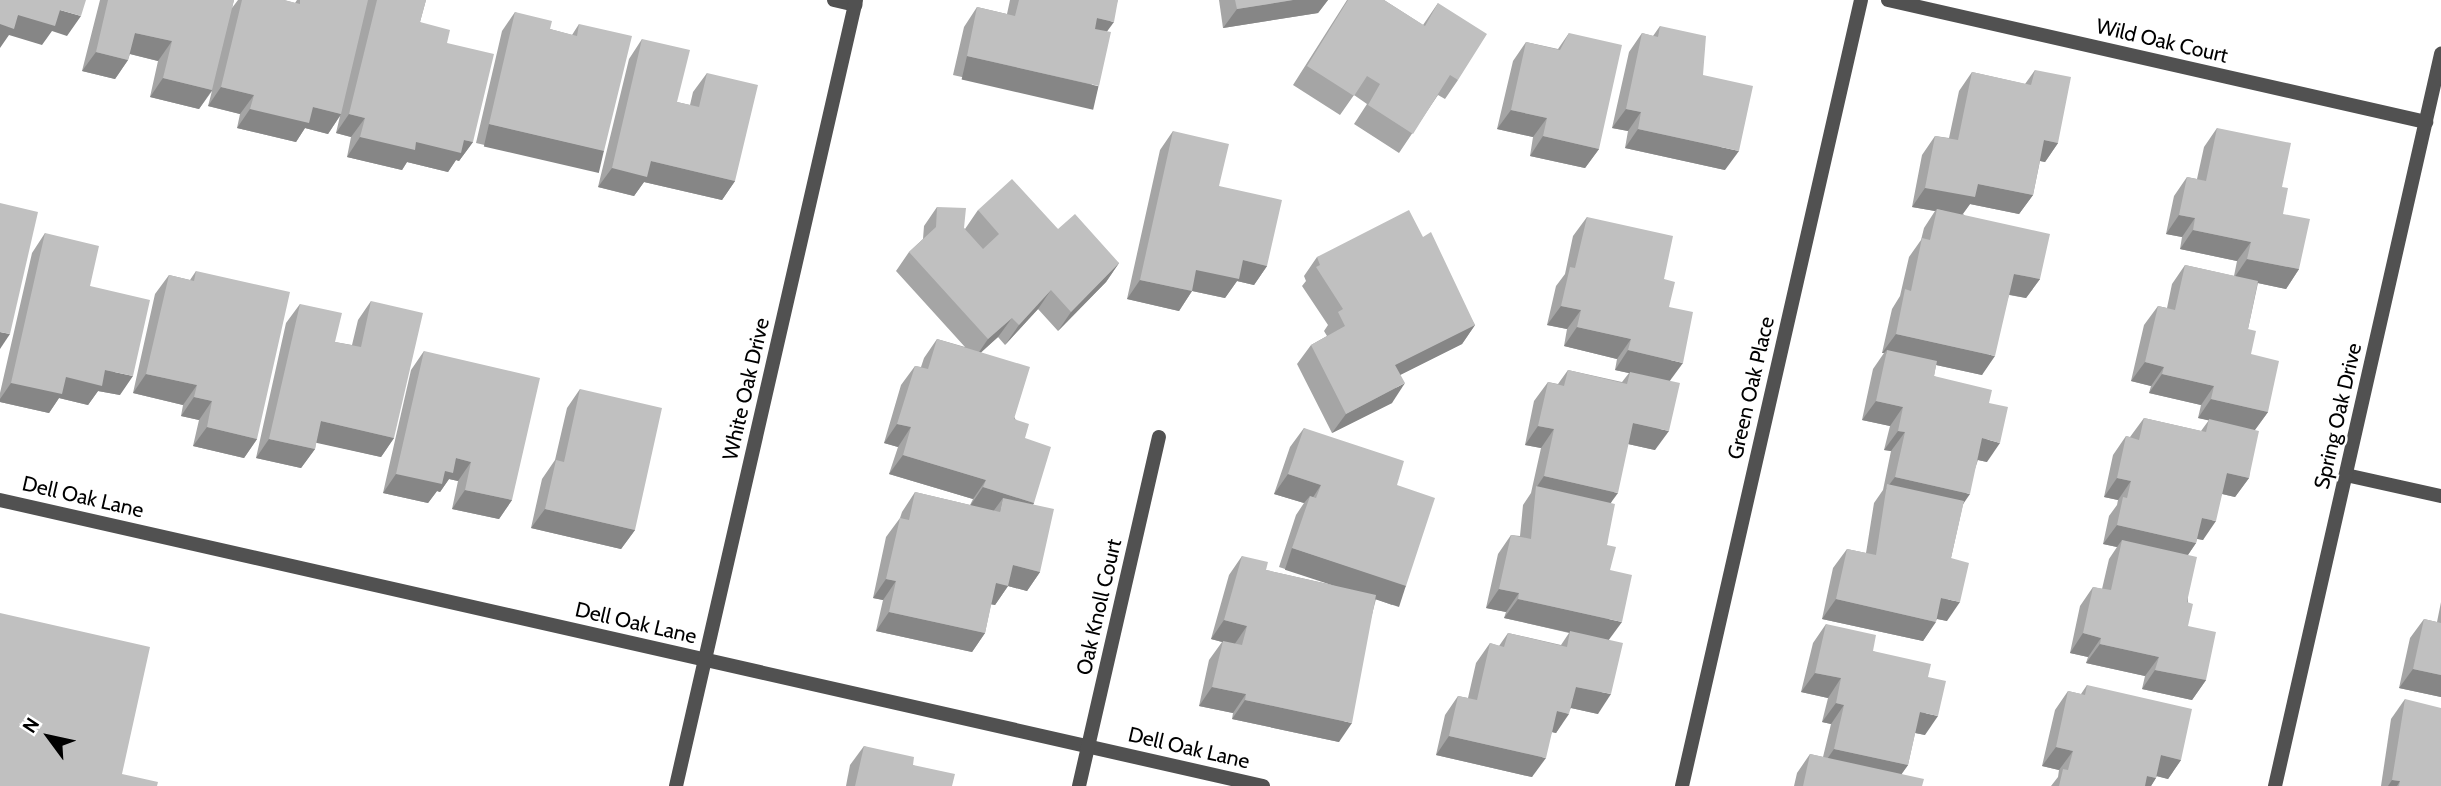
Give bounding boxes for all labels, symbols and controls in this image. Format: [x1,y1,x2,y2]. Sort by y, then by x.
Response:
street label: Wild Oak Court [2094,14,2230,68]
street label: Green Oak Place [1722,314,1780,462]
street label: White Oak Drive [717,315,775,463]
street label: Spring Oak Drive [2309,341,2367,491]
street label: Dell Oak Lane [20,471,146,523]
street label: Oak Knoll Court [1071,536,1127,678]
street label: Dell Oak Lane [573,597,699,649]
north arrow [14,702,84,772]
text: N [18,713,44,737]
street label: Dell Oak Lane [1126,722,1252,774]

